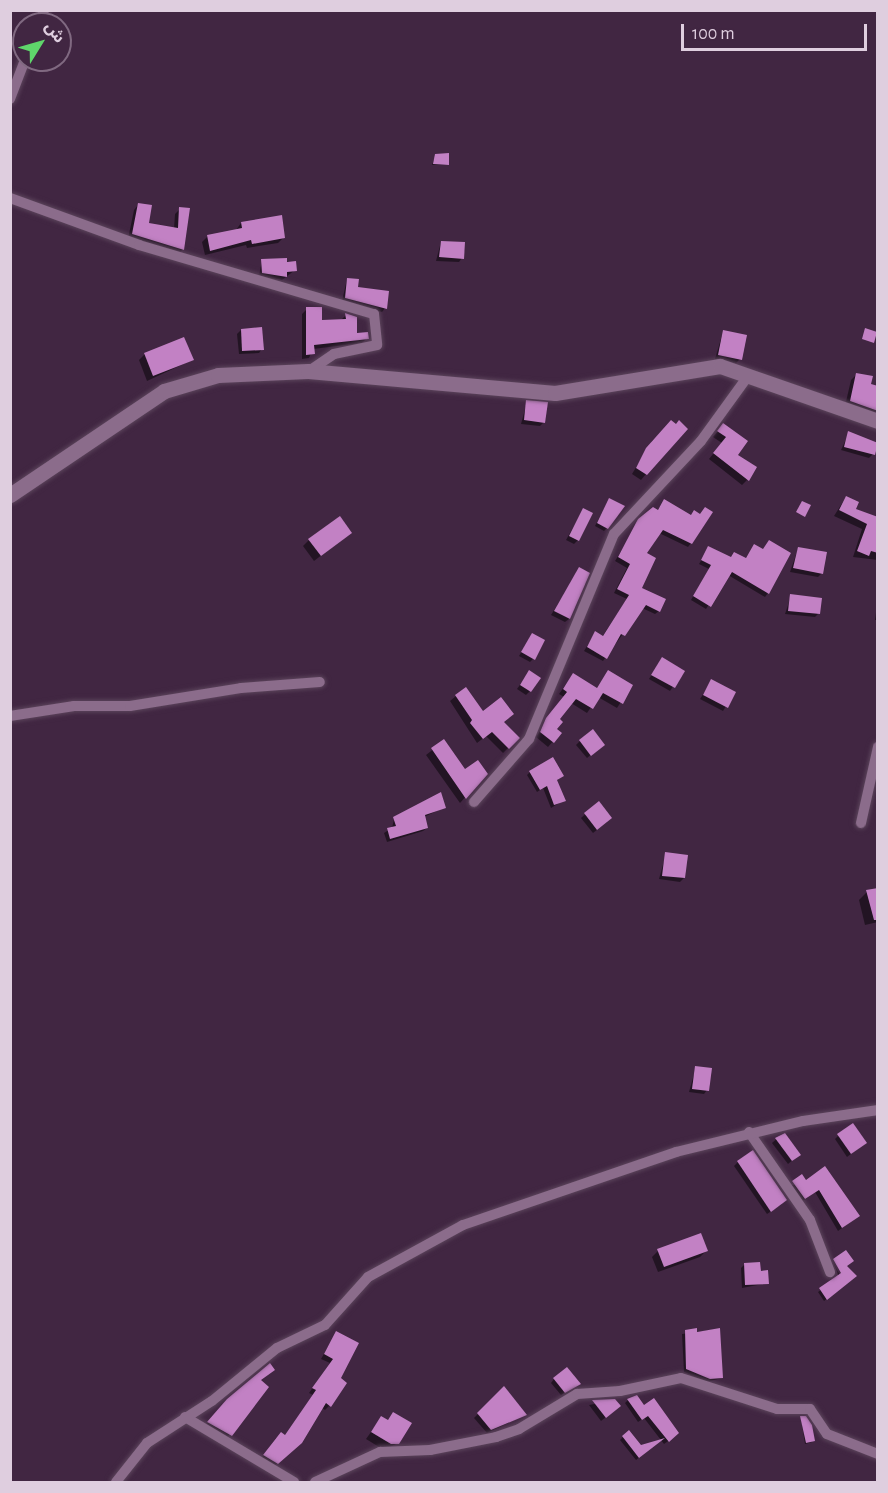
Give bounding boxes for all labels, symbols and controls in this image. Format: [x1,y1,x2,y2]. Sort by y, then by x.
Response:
north arrow [12,12,72,72]
scale bar [684,12,870,50]
text: ش [42,19,68,46]
text: 100 m [692,25,735,43]

